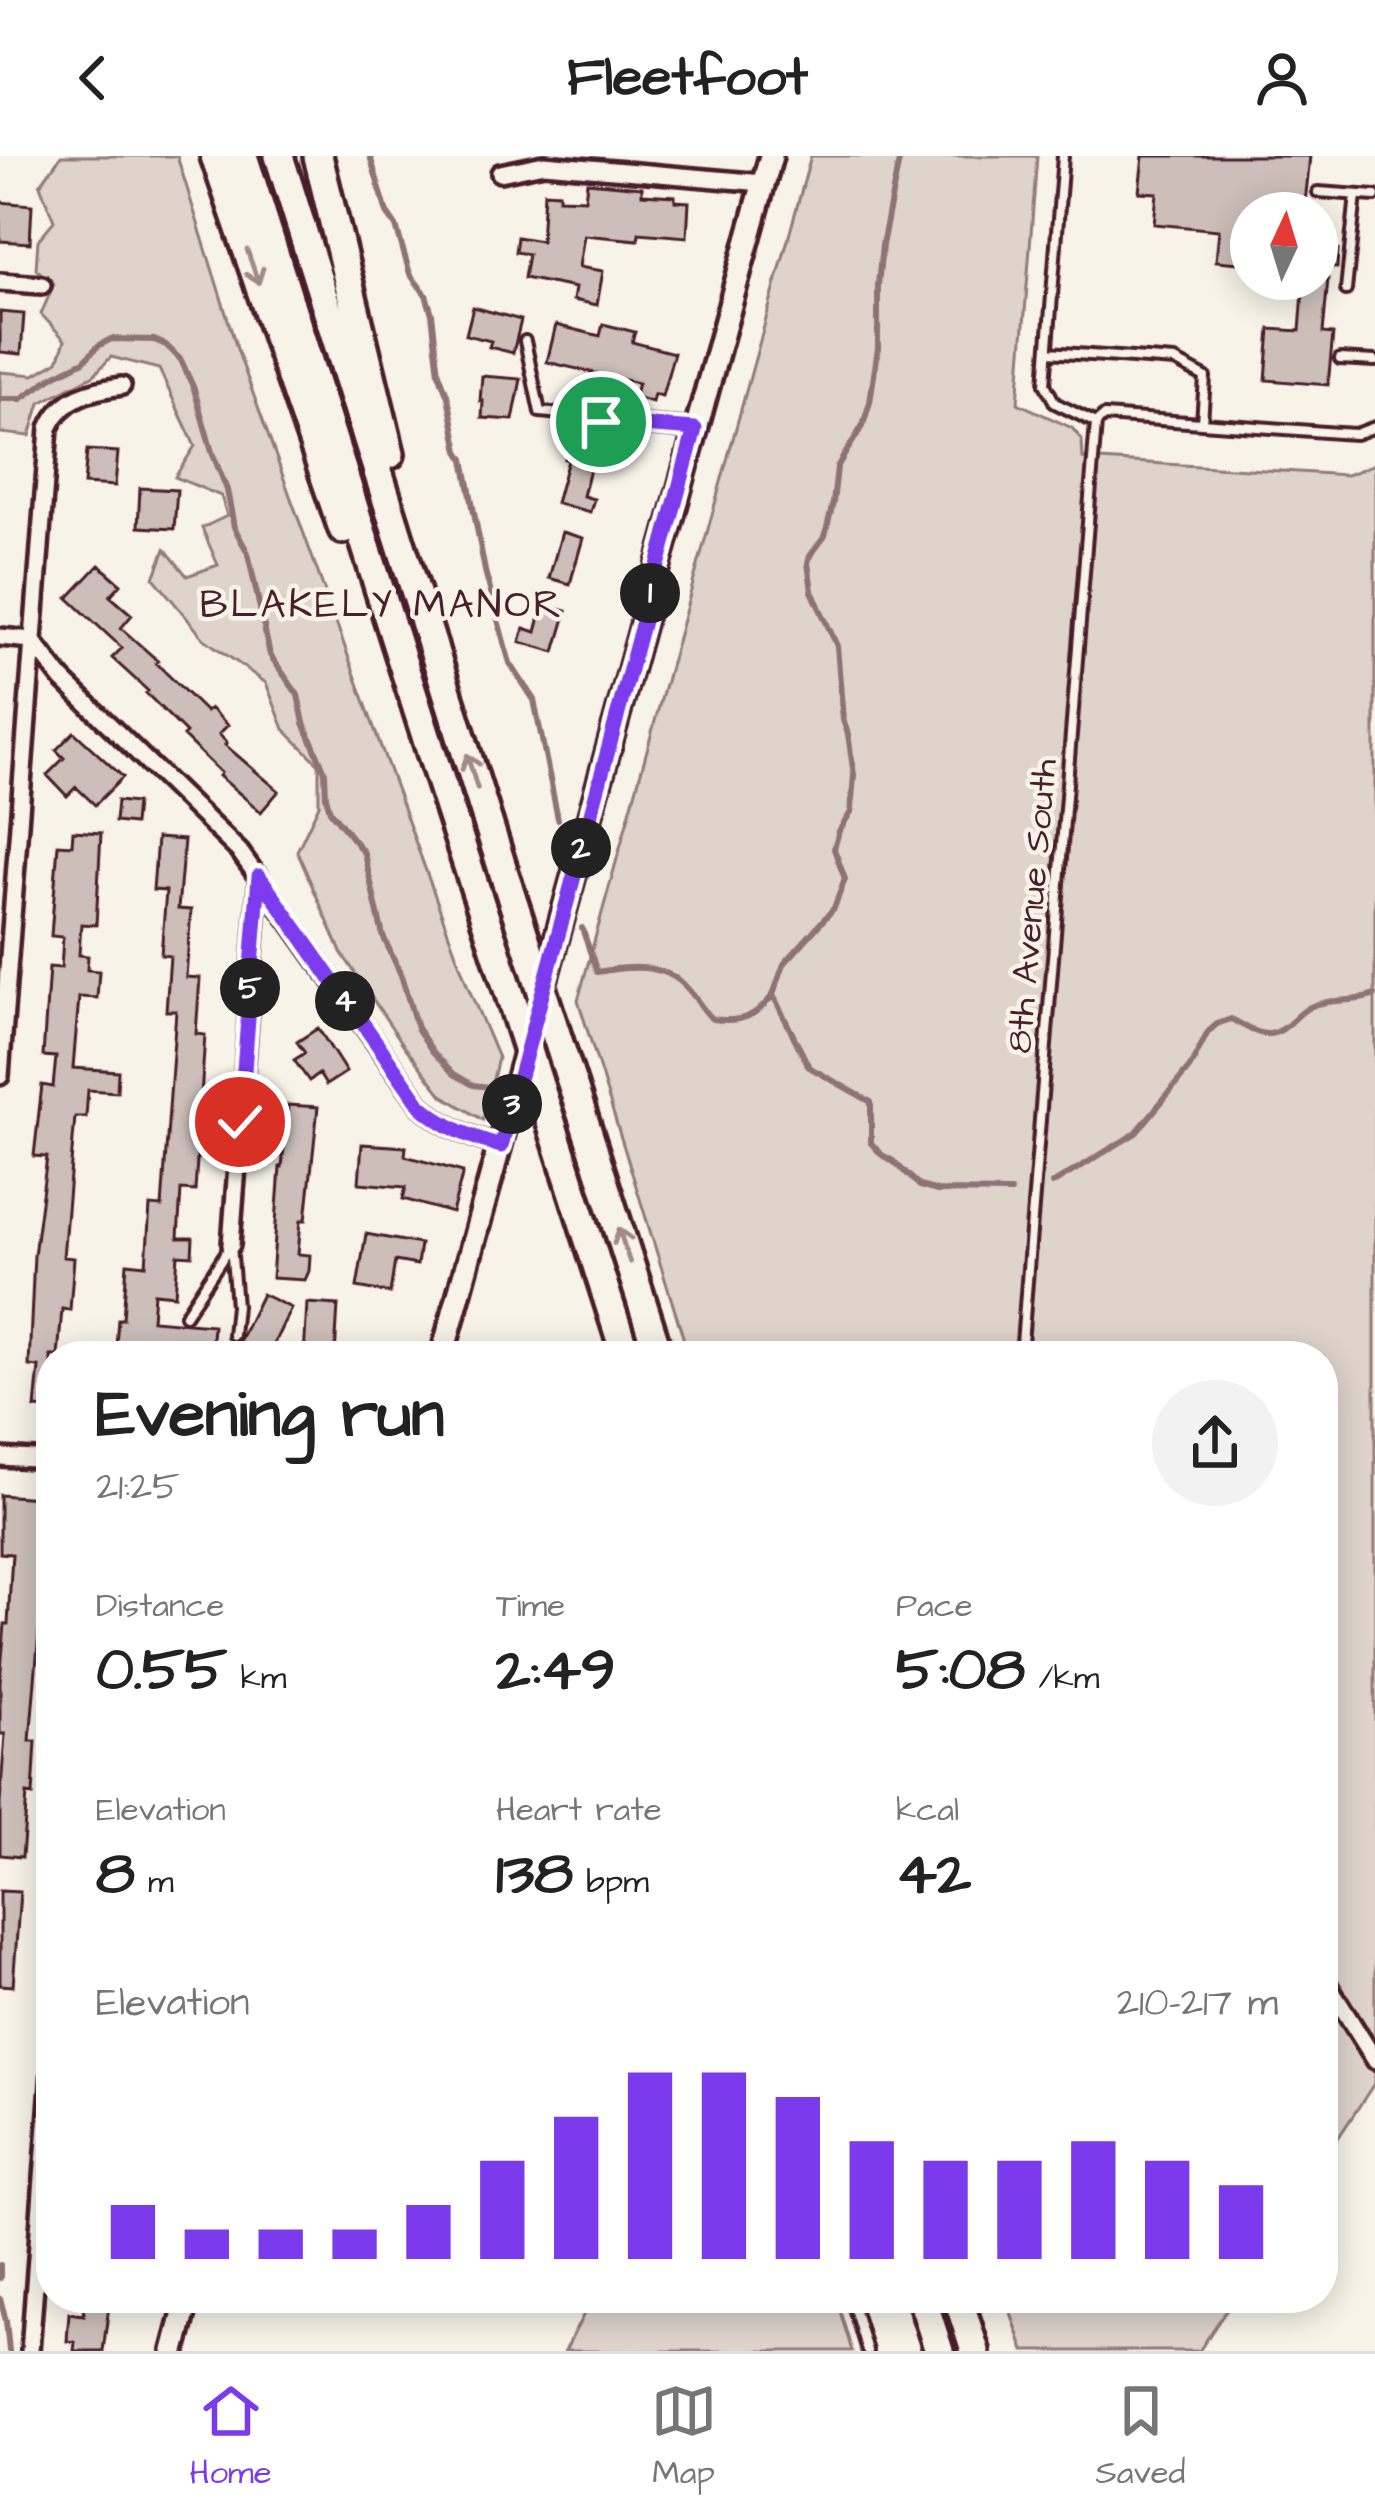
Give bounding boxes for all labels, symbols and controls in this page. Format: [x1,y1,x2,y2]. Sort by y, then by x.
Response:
text: Fleetfoot [567,41,808,116]
icon: back [60,45,126,111]
icon: person [1249,45,1315,111]
north arrow [1230,192,1338,300]
map controls [1230,192,1338,300]
one-way arrow [244,248,265,285]
pin [550,371,652,473]
icon: arrive [568,389,634,455]
pin: 1 [620,563,680,623]
text: 1 [648,570,652,616]
district label: BLAKELY MANOR [200,579,564,633]
one-way arrow [460,753,482,791]
street label: 8th Avenue South [994,757,1071,1056]
pin: 2 [551,818,611,878]
text: 2 [572,825,590,871]
pin: 5 [220,958,280,1018]
text: 5 [238,965,262,1011]
pin: 4 [315,971,375,1031]
text: 4 [334,978,356,1024]
pin [189,1071,291,1173]
pin: 3 [482,1074,542,1134]
text: 3 [504,1081,520,1127]
icon: check [207,1089,273,1155]
one-way arrow [611,1227,633,1265]
text: Evening run [96,1370,444,1462]
button: share [1152,1380,1278,1506]
text: 21:25 [96,1461,180,1515]
text: Distance [96,1583,224,1629]
text: Time [496,1583,565,1629]
text: Pace [896,1583,973,1629]
text: 0.55 [96,1629,227,1712]
text: 2:49 [496,1629,615,1712]
text: 5:08 [896,1629,1025,1712]
text: km [227,1655,286,1701]
text: /km [1025,1655,1099,1701]
text: Elevation [96,1787,226,1833]
text: Heart rate [496,1787,662,1833]
text: kcal [896,1787,959,1833]
text: 8 [96,1833,135,1916]
text: 138 [496,1833,573,1916]
text: 42 [896,1833,971,1916]
text: m [135,1859,174,1905]
text: bpm [573,1859,649,1905]
text: Elevation [96,1977,250,2031]
text: 210–217 m [1117,1977,1278,2031]
tab: Home [190,2378,272,2496]
tab: Map [651,2378,717,2496]
tab: Saved [1096,2378,1185,2496]

